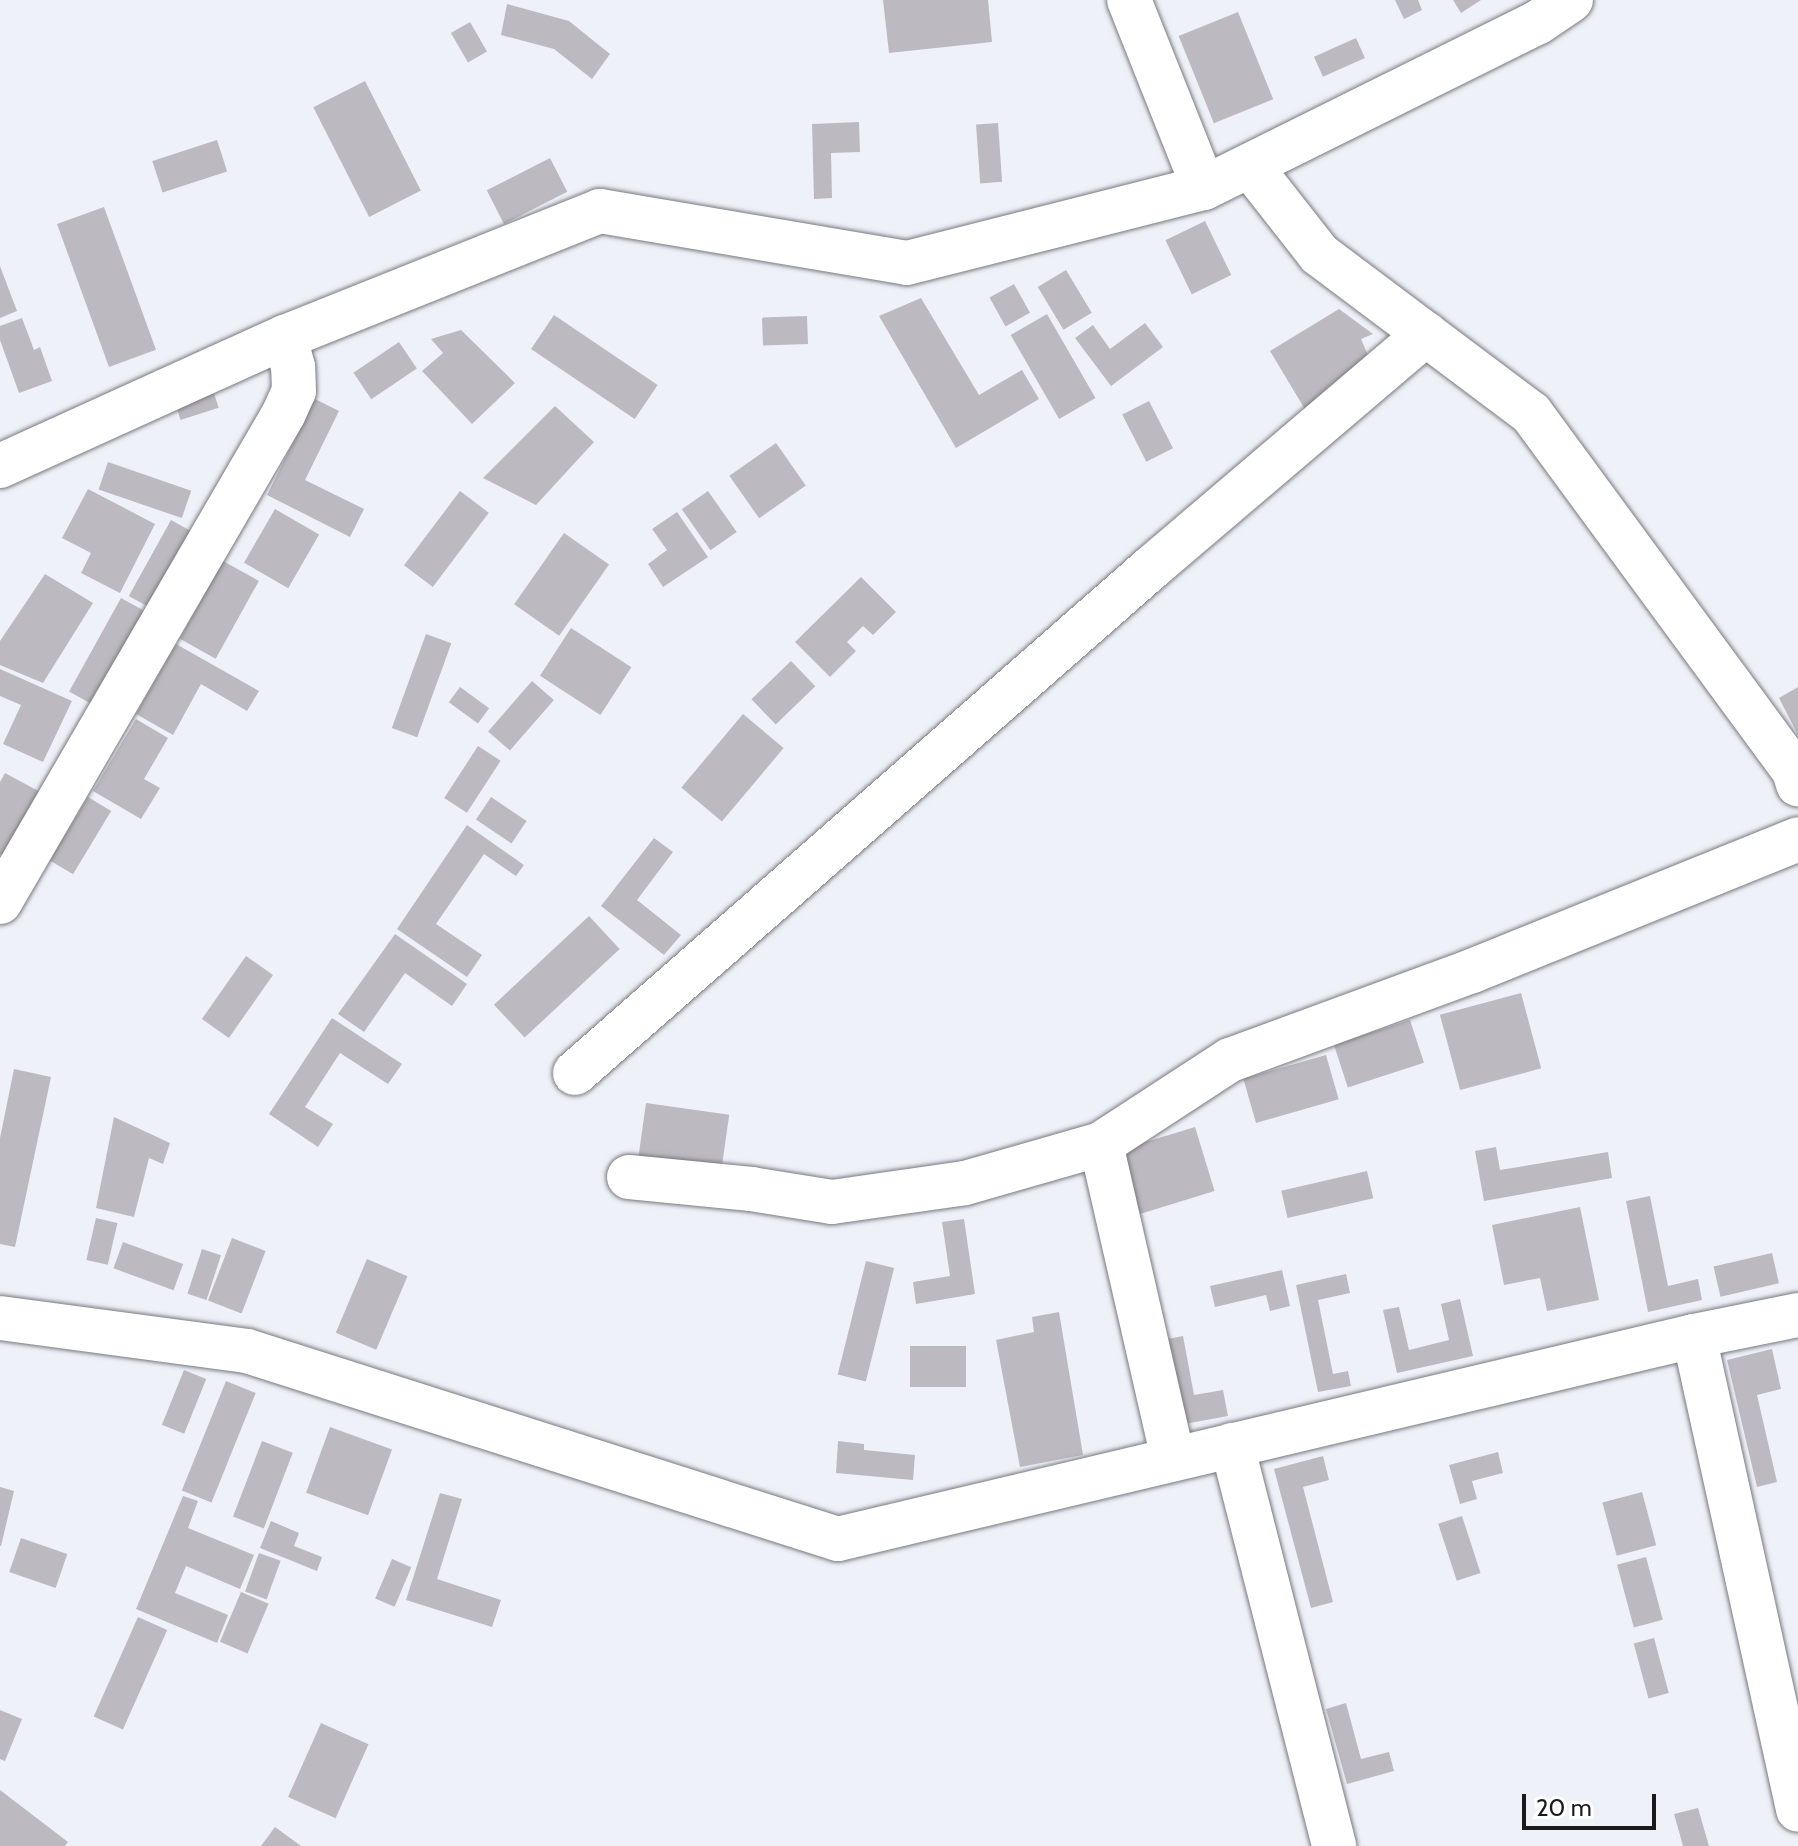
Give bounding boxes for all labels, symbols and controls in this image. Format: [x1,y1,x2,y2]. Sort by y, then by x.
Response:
scale bar [1526,1778,1660,1828]
text: 20 m [1536,1793,1592,1822]

